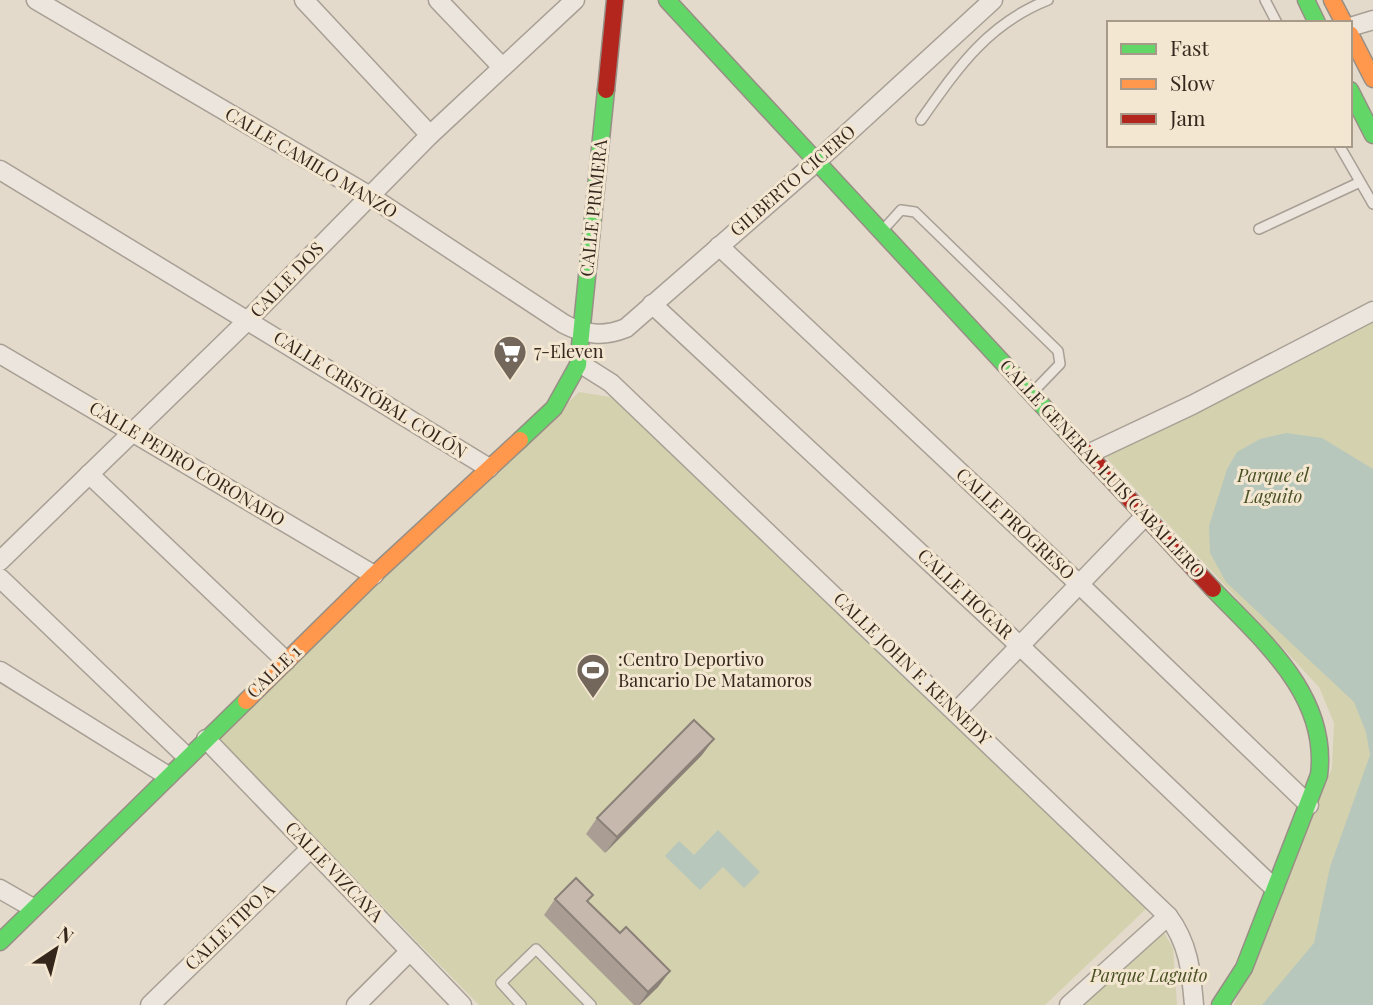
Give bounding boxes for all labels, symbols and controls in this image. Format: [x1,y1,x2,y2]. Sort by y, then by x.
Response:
legend [1107,21,1352,147]
text: Fast [1170,33,1209,61]
text: Slow [1170,68,1215,96]
street label: CALLE CAMILO MANZO [221,101,402,223]
text: Jam [1169,103,1206,131]
street label: GILBERTO CICERO [725,119,860,241]
street label: CALLE PRIMERA [574,137,612,278]
street label: CALLE DOS [244,236,328,322]
street label: CALLE CRISTÓBAL COLÓN [269,325,472,464]
supermarket icon: 7-Eleven [491,333,529,382]
place label: 7-Eleven [534,339,604,363]
street label: CALLE GENERAL LUIS CABALLERO [995,354,1211,583]
street label: CALLE PEDRO CORONADO [85,395,290,531]
street label: CALLE PROGRESO [951,462,1080,585]
park label: Parque el Laguito [1236,463,1310,508]
street label: CALLE HOGAR [913,543,1019,644]
street label: CALLE JOHN F. KENNEDY [829,587,997,750]
street label: CALLE 1 [241,639,306,703]
place label: :Centro Deportivo Bancario De Matamoros [618,647,812,692]
sports icon: :Centro Deportivo Bancario De Matamoros [574,651,612,700]
street label: CALLE VIZCAYA [280,816,389,927]
street label: CALLE TIPO A [179,877,280,975]
north arrow [21,914,91,984]
text: N [53,920,80,949]
park label: Parque Laguito [1089,963,1208,987]

